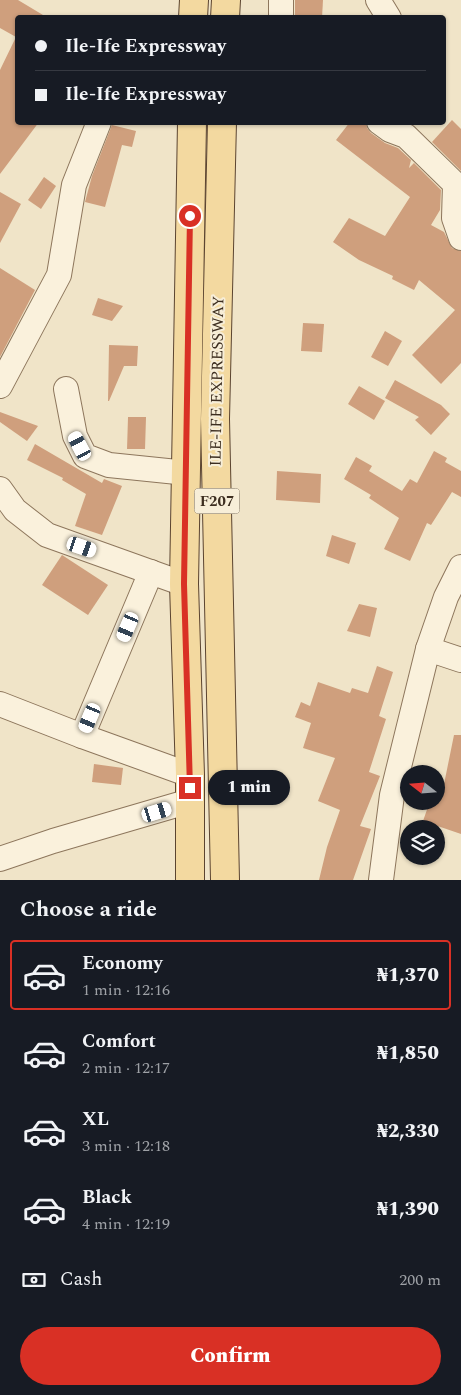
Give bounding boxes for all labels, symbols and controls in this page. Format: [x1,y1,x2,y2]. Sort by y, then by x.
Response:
text: Ile-Ife Expressway [65,32,226,61]
text: Ile-Ife Expressway [65,80,226,109]
route start [179,205,201,227]
street label: ILE-IFE EXPRESSWAY [204,295,230,467]
car [66,429,93,463]
road number: F207 [194,488,240,514]
car [65,535,98,559]
car [115,610,140,644]
car [77,701,102,735]
north arrow [400,765,445,810]
map controls [400,765,445,865]
callout: 1 min [208,770,290,806]
text: 1 min [227,775,271,799]
route end [179,777,201,799]
car [140,800,173,824]
button: layers [400,820,445,865]
text: Choose a ride [20,893,157,926]
text: Economy [82,949,163,978]
icon: car [22,953,67,998]
text: ₦1,370 [377,961,439,990]
text: 1 min · 12:16 [82,978,170,1002]
text: Comfort [82,1027,156,1056]
icon: car [22,1031,67,1076]
text: ₦1,850 [377,1039,439,1068]
text: 2 min · 12:17 [82,1056,170,1080]
text: XL [82,1105,109,1134]
icon: car [22,1109,67,1154]
text: ₦2,330 [377,1117,439,1146]
text: 3 min · 12:18 [82,1134,170,1158]
text: Black [82,1183,132,1212]
icon: car [22,1187,67,1232]
text: ₦1,390 [377,1195,439,1224]
text: 4 min · 12:19 [82,1212,170,1236]
text: Cash [60,1265,102,1294]
icon: cash [20,1266,48,1294]
text: 200 m [399,1268,441,1292]
button: Confirm [20,1327,441,1385]

